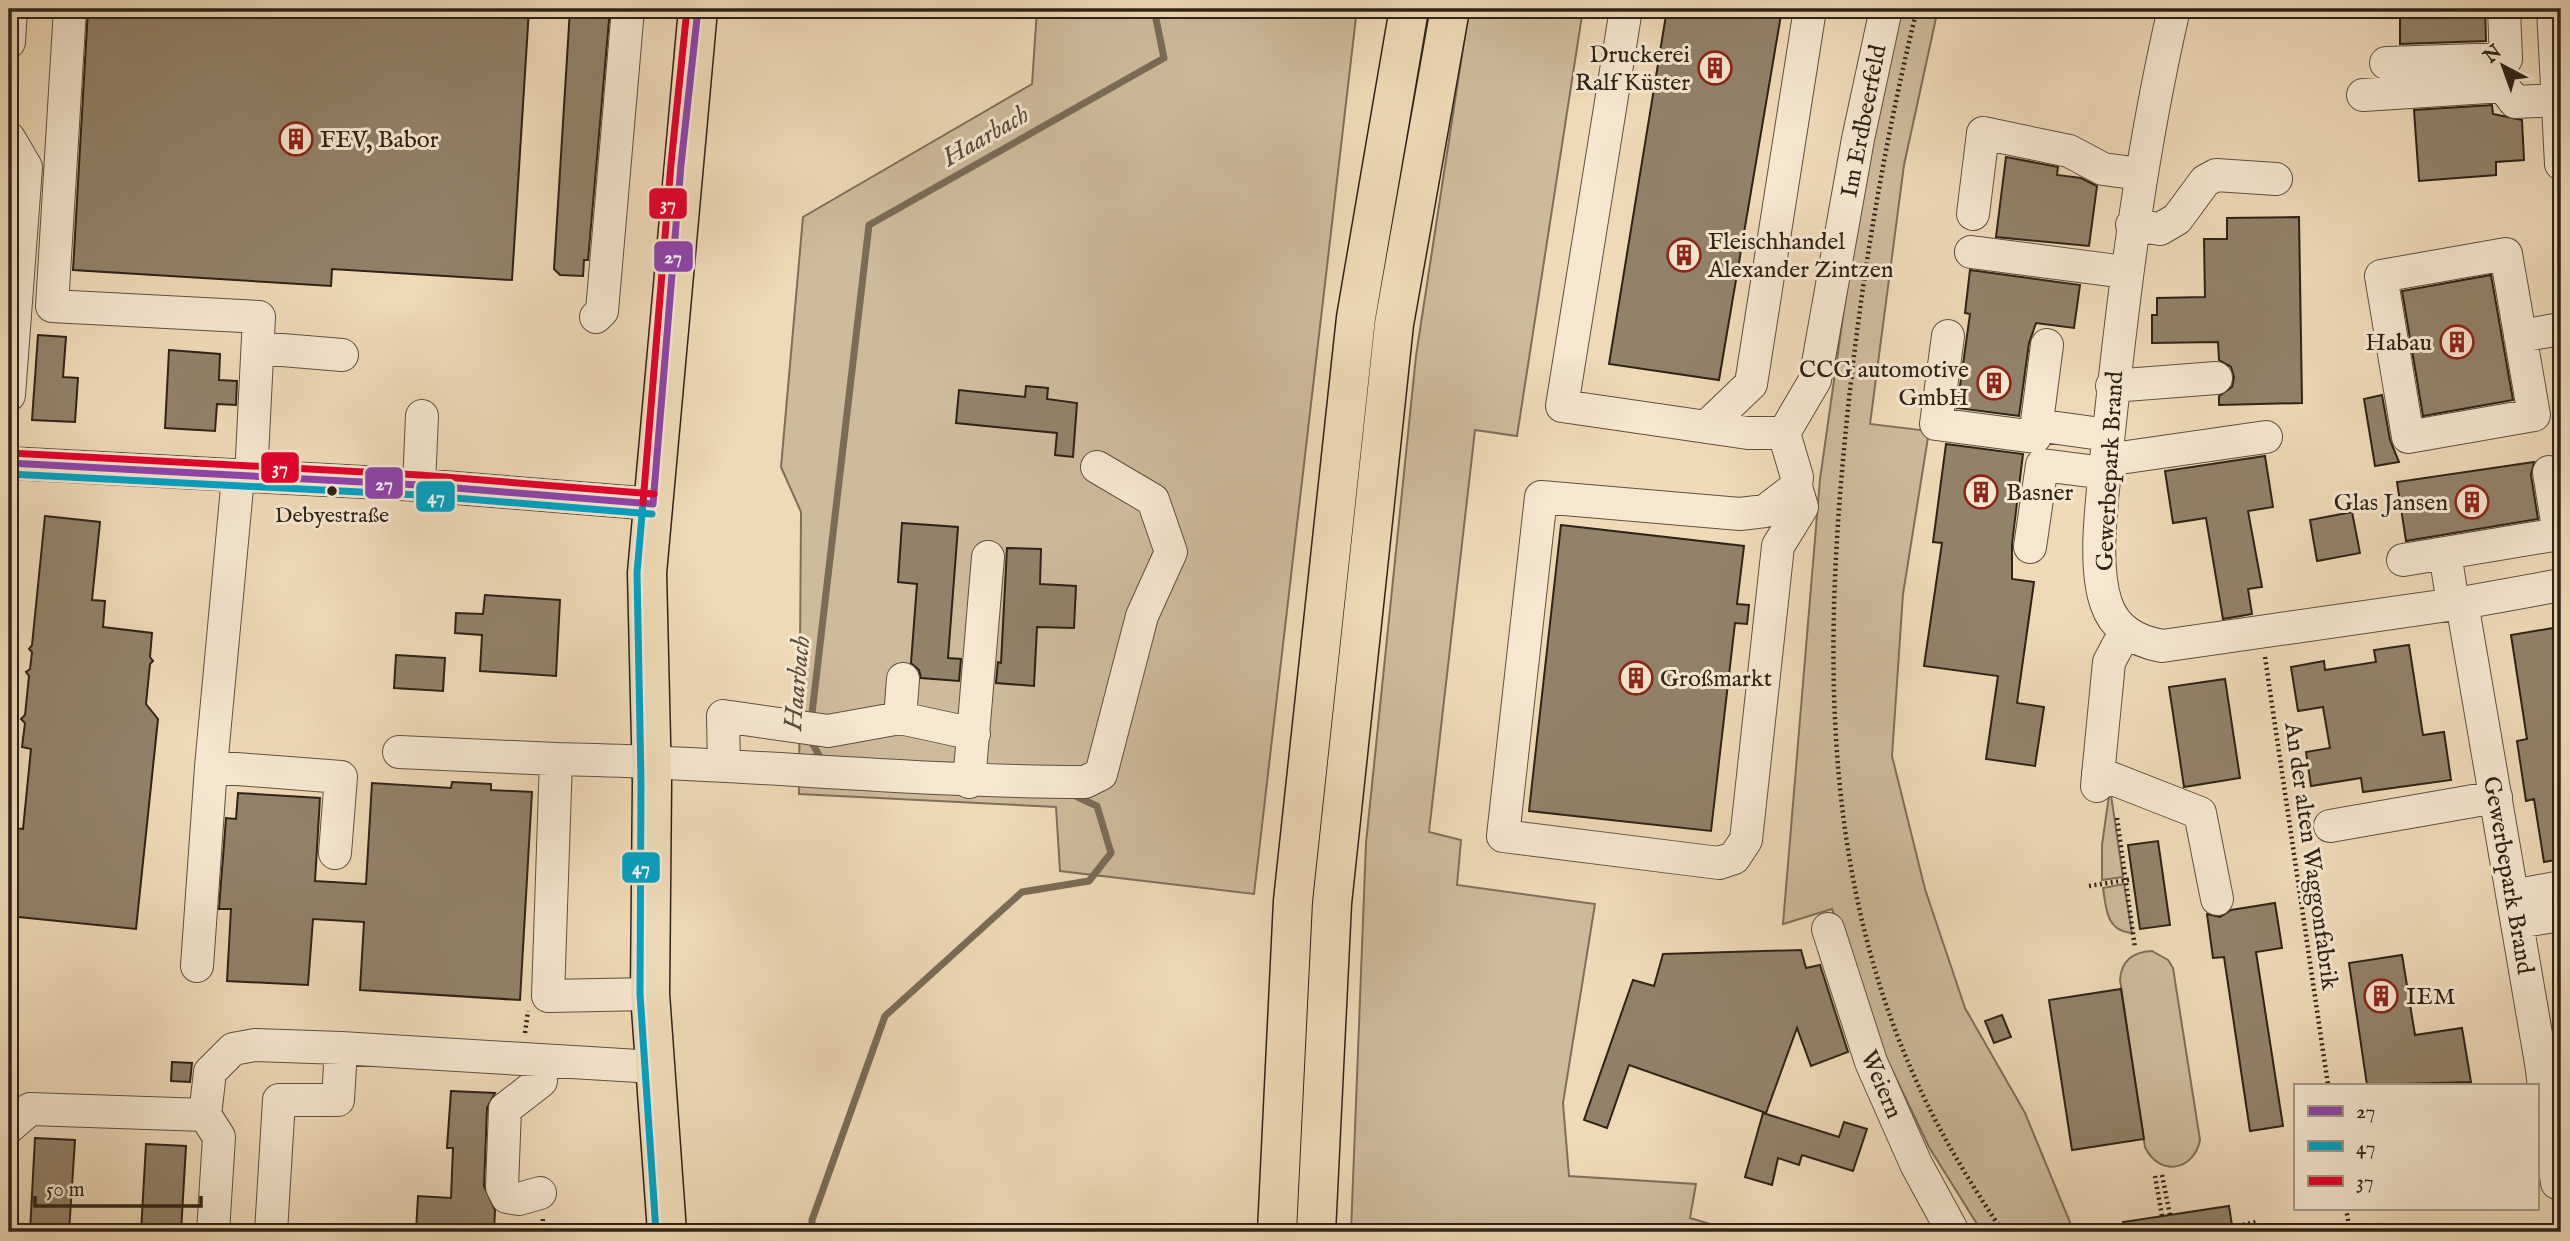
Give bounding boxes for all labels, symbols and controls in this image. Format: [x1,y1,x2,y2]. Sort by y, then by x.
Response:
north arrow [2468,32,2538,102]
place label: Druckerei Ralf Küster [1575,40,1690,99]
text: N [2478,40,2508,70]
street label: Im Erdbeerfeld [1834,42,1895,200]
building icon: Druckerei Ralf Küster [1696,49,1734,87]
water label: Haarbach [936,98,1035,175]
building icon: FEV, Babor [277,120,315,158]
place label: FEV, Babor [320,125,439,156]
line badge: 37 [648,187,688,220]
text: 37 [660,193,676,217]
place label: Fleischhandel Alexander Zintzen [1707,227,1894,286]
building icon: Fleischhandel Alexander Zintzen [1665,236,1703,274]
line badge: 27 [653,240,694,273]
text: 27 [664,246,682,270]
building icon: Habau [2438,323,2476,361]
place label: Habau [2365,328,2432,359]
place label: CCG automotive GmbH [1799,355,1969,414]
building icon: CCG automotive GmbH [1975,364,2013,402]
street label: Gewerbepark Brand [2090,370,2131,572]
line badge: 37 [260,451,300,484]
text: 37 [272,457,288,481]
line badge: 27 [364,466,404,500]
text: 27 [375,473,393,497]
building icon: Basner [1962,473,2000,511]
place label: Basner [2006,478,2073,509]
line badge: 47 [415,480,456,513]
building icon: Glas Jansen [2453,483,2491,521]
marker: Debyestraße [325,484,339,498]
text: 47 [427,486,445,510]
place label: Glas Jansen [2334,488,2448,519]
place label: Debyestraße [275,502,389,530]
water label: Haarbach [777,635,818,733]
building icon: Großmarkt [1617,659,1655,697]
place label: Großmarkt [1660,664,1772,695]
street label: An der alten Waggonfabrik [2276,720,2345,992]
street label: Gewerbepark Brand [2475,774,2540,977]
line badge: 47 [621,851,661,884]
text: 47 [632,857,650,881]
building icon: IEM [2362,977,2400,1015]
place label: IEM [2406,982,2456,1013]
street label: Weiern [1852,1046,1909,1124]
legend [2294,1084,2538,1210]
text: 27 [2356,1099,2375,1126]
text: 47 [2356,1135,2375,1162]
scale bar [35,1164,201,1208]
text: 37 [2356,1169,2374,1196]
text: 50 m [46,1177,85,1204]

